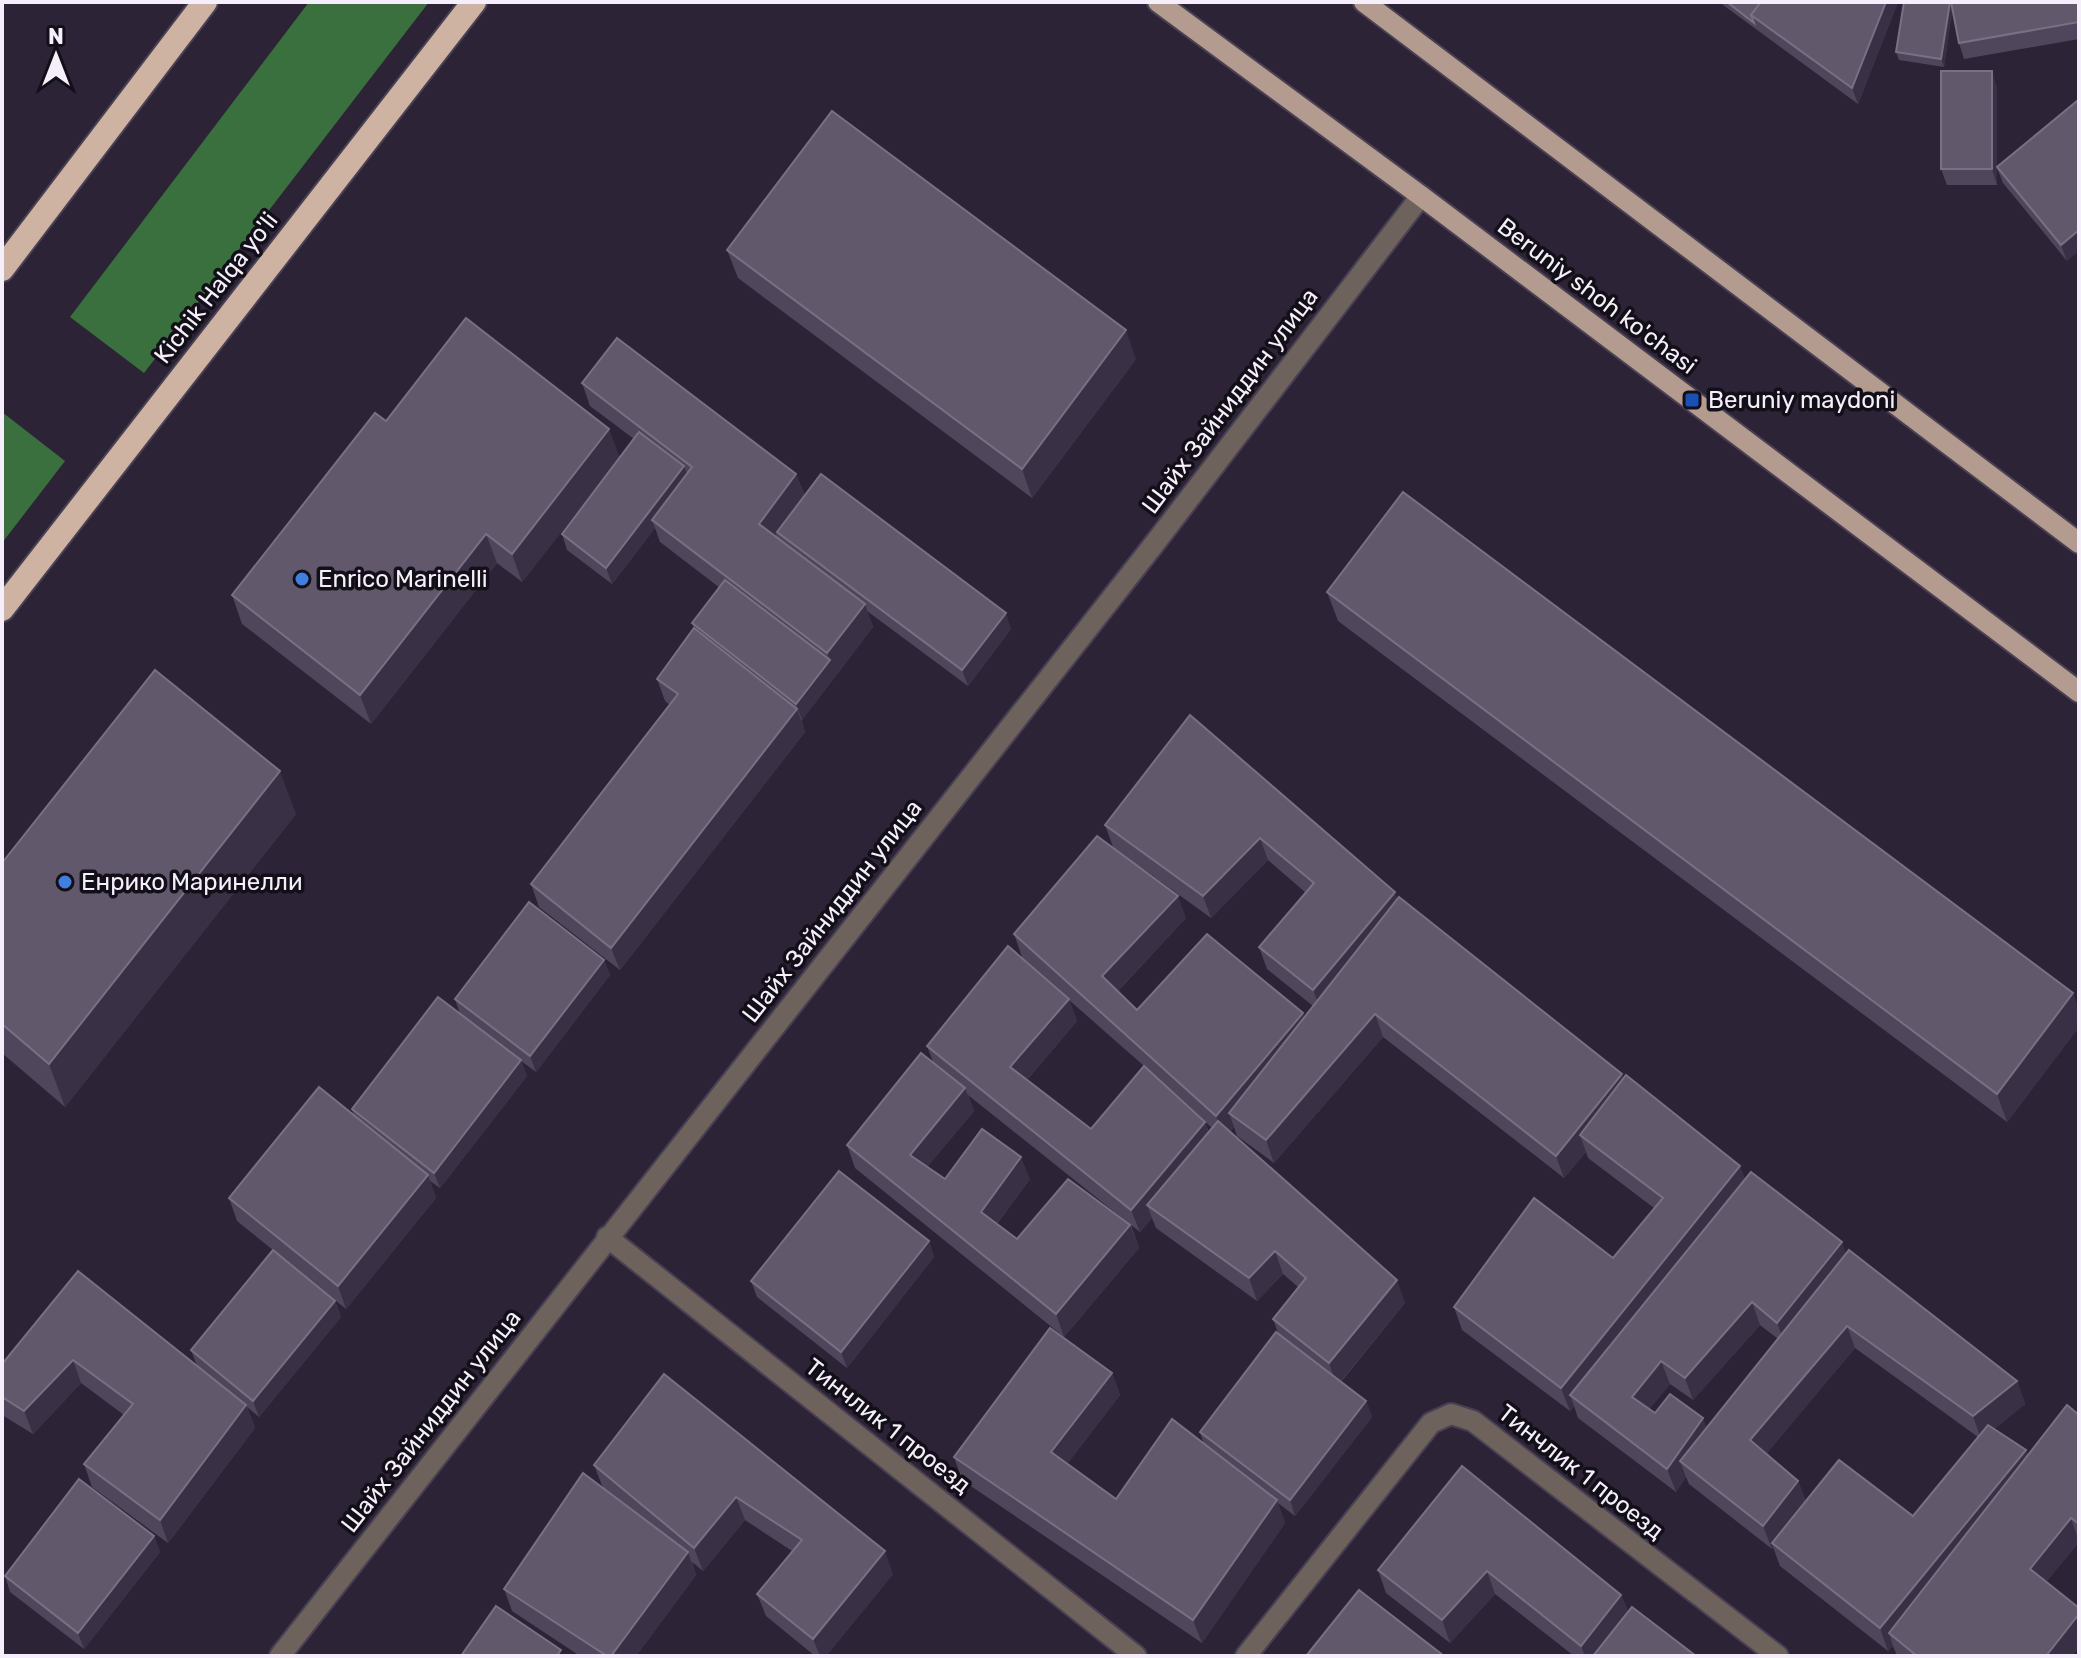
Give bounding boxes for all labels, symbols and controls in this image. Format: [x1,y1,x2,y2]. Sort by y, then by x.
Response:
north arrow [16,16,96,96]
text: N [48,23,64,50]
street label: Kichik Halqa yo'li [148,207,284,369]
street label: Beruniy shoh ko'chasi [1492,212,1702,380]
street label: Шайх Зайниддин улица [1136,283,1324,519]
place label: Beruniy maydoni [1708,386,1895,414]
marker: Beruniy maydoni [1683,391,1701,409]
place label: Enrico Marinelli [318,565,488,593]
marker: Enrico Marinelli [293,570,311,588]
street label: Шайх Зайниддин улица [736,794,928,1028]
place label: Енрико Маринелли [81,868,303,896]
marker: Енрико Маринелли [56,873,74,891]
street label: Шайх Зайниддин улица [335,1304,527,1538]
street label: Тинчлик 1 проезд [800,1353,976,1499]
street label: Тинчлик 1 проезд [1493,1399,1669,1545]

